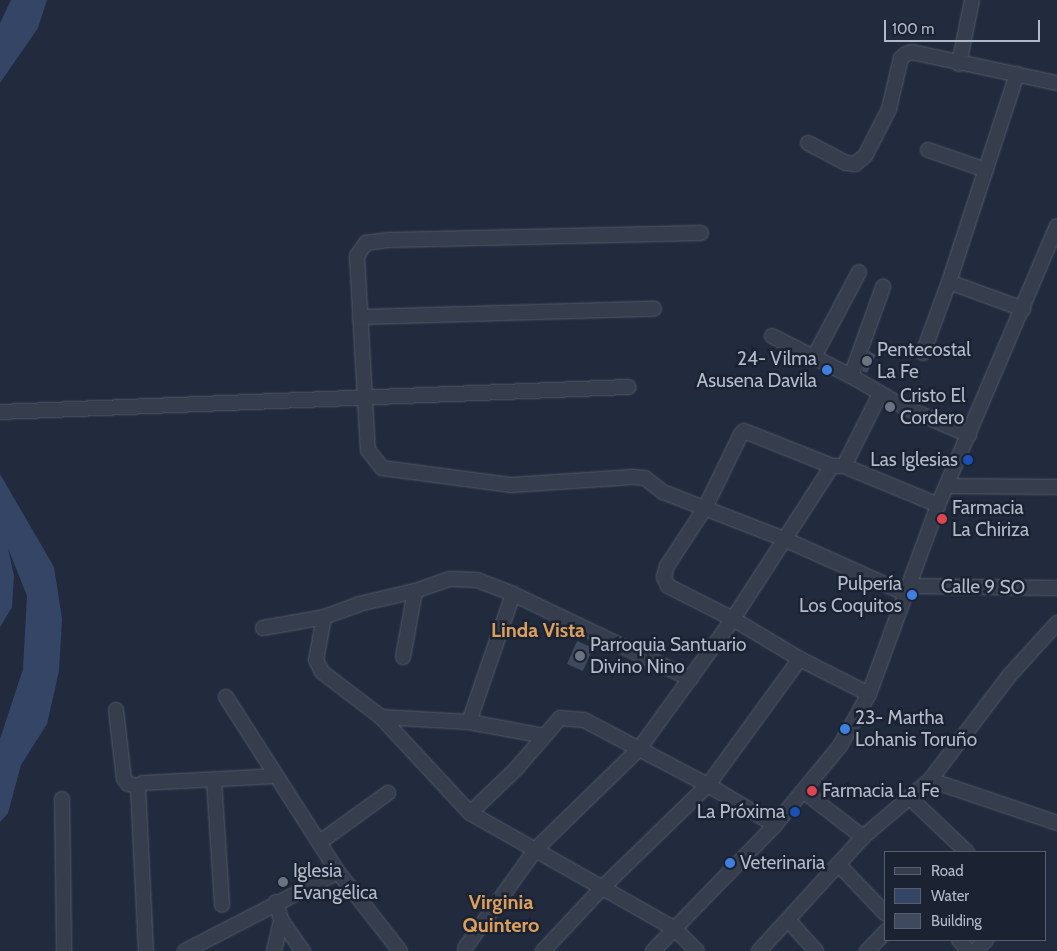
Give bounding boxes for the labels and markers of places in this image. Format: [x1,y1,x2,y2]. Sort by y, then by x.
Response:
place label: Pentecostal La Fe [877,339,971,383]
place label: 24- Vilma Asusena Davila [696,348,817,392]
marker: Pentecostal La Fe [861,355,873,367]
marker: 24- Vilma Asusena Davila [821,364,833,376]
place label: Cristo El Cordero [900,385,966,429]
marker: Cristo El Cordero [884,401,896,413]
place label: Las Iglesias [870,449,958,471]
marker: Las Iglesias [962,454,974,466]
place label: Farmacia La Chiriza [952,497,1029,541]
marker: Farmacia La Chiriza [936,513,948,525]
place label: Pulpería Los Coquitos [799,573,902,617]
marker: Pulpería Los Coquitos [906,589,918,601]
place label: Parroquia Santuario Divino Nino [590,634,747,678]
marker: Parroquia Santuario Divino Nino [574,650,586,662]
place label: 23- Martha Lohanis Toruño [855,707,977,751]
marker: 23- Martha Lohanis Toruño [839,723,851,735]
place label: Farmacia La Fe [822,780,940,802]
marker: Farmacia La Fe [806,785,818,797]
place label: La Próxima [697,801,785,823]
marker: La Próxima [789,806,801,818]
place label: Veterinaria [740,852,825,874]
marker: Veterinaria [724,857,736,869]
place label: Iglesia Evangélica [293,860,378,904]
marker: Iglesia Evangélica [277,876,289,888]

